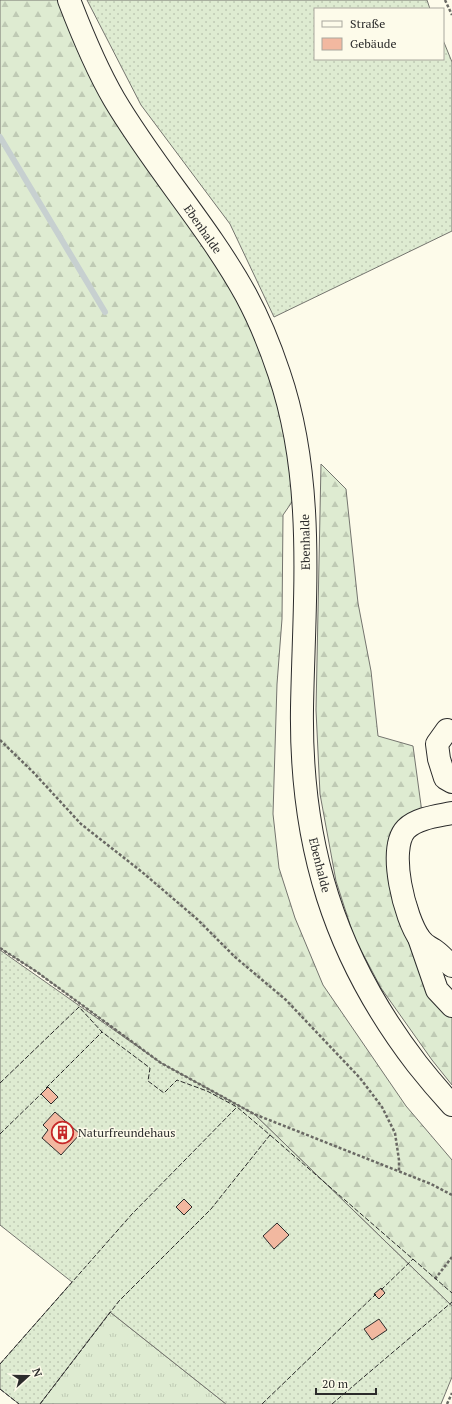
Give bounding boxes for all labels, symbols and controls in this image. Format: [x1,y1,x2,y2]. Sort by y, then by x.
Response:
legend [314,8,444,60]
text: Straße [350,16,385,31]
text: Gebäude [350,36,396,51]
street label: Ebenhalde [181,202,225,256]
street label: Ebenhalde [297,514,313,570]
street label: Ebenhalde [306,836,334,894]
building icon: Naturfreundehaus [49,1119,75,1145]
place label: Naturfreundehaus [78,1125,175,1140]
north arrow [8,1356,48,1396]
text: N [29,1366,46,1379]
scale bar [316,1370,376,1396]
text: 20 m [322,1376,349,1391]

